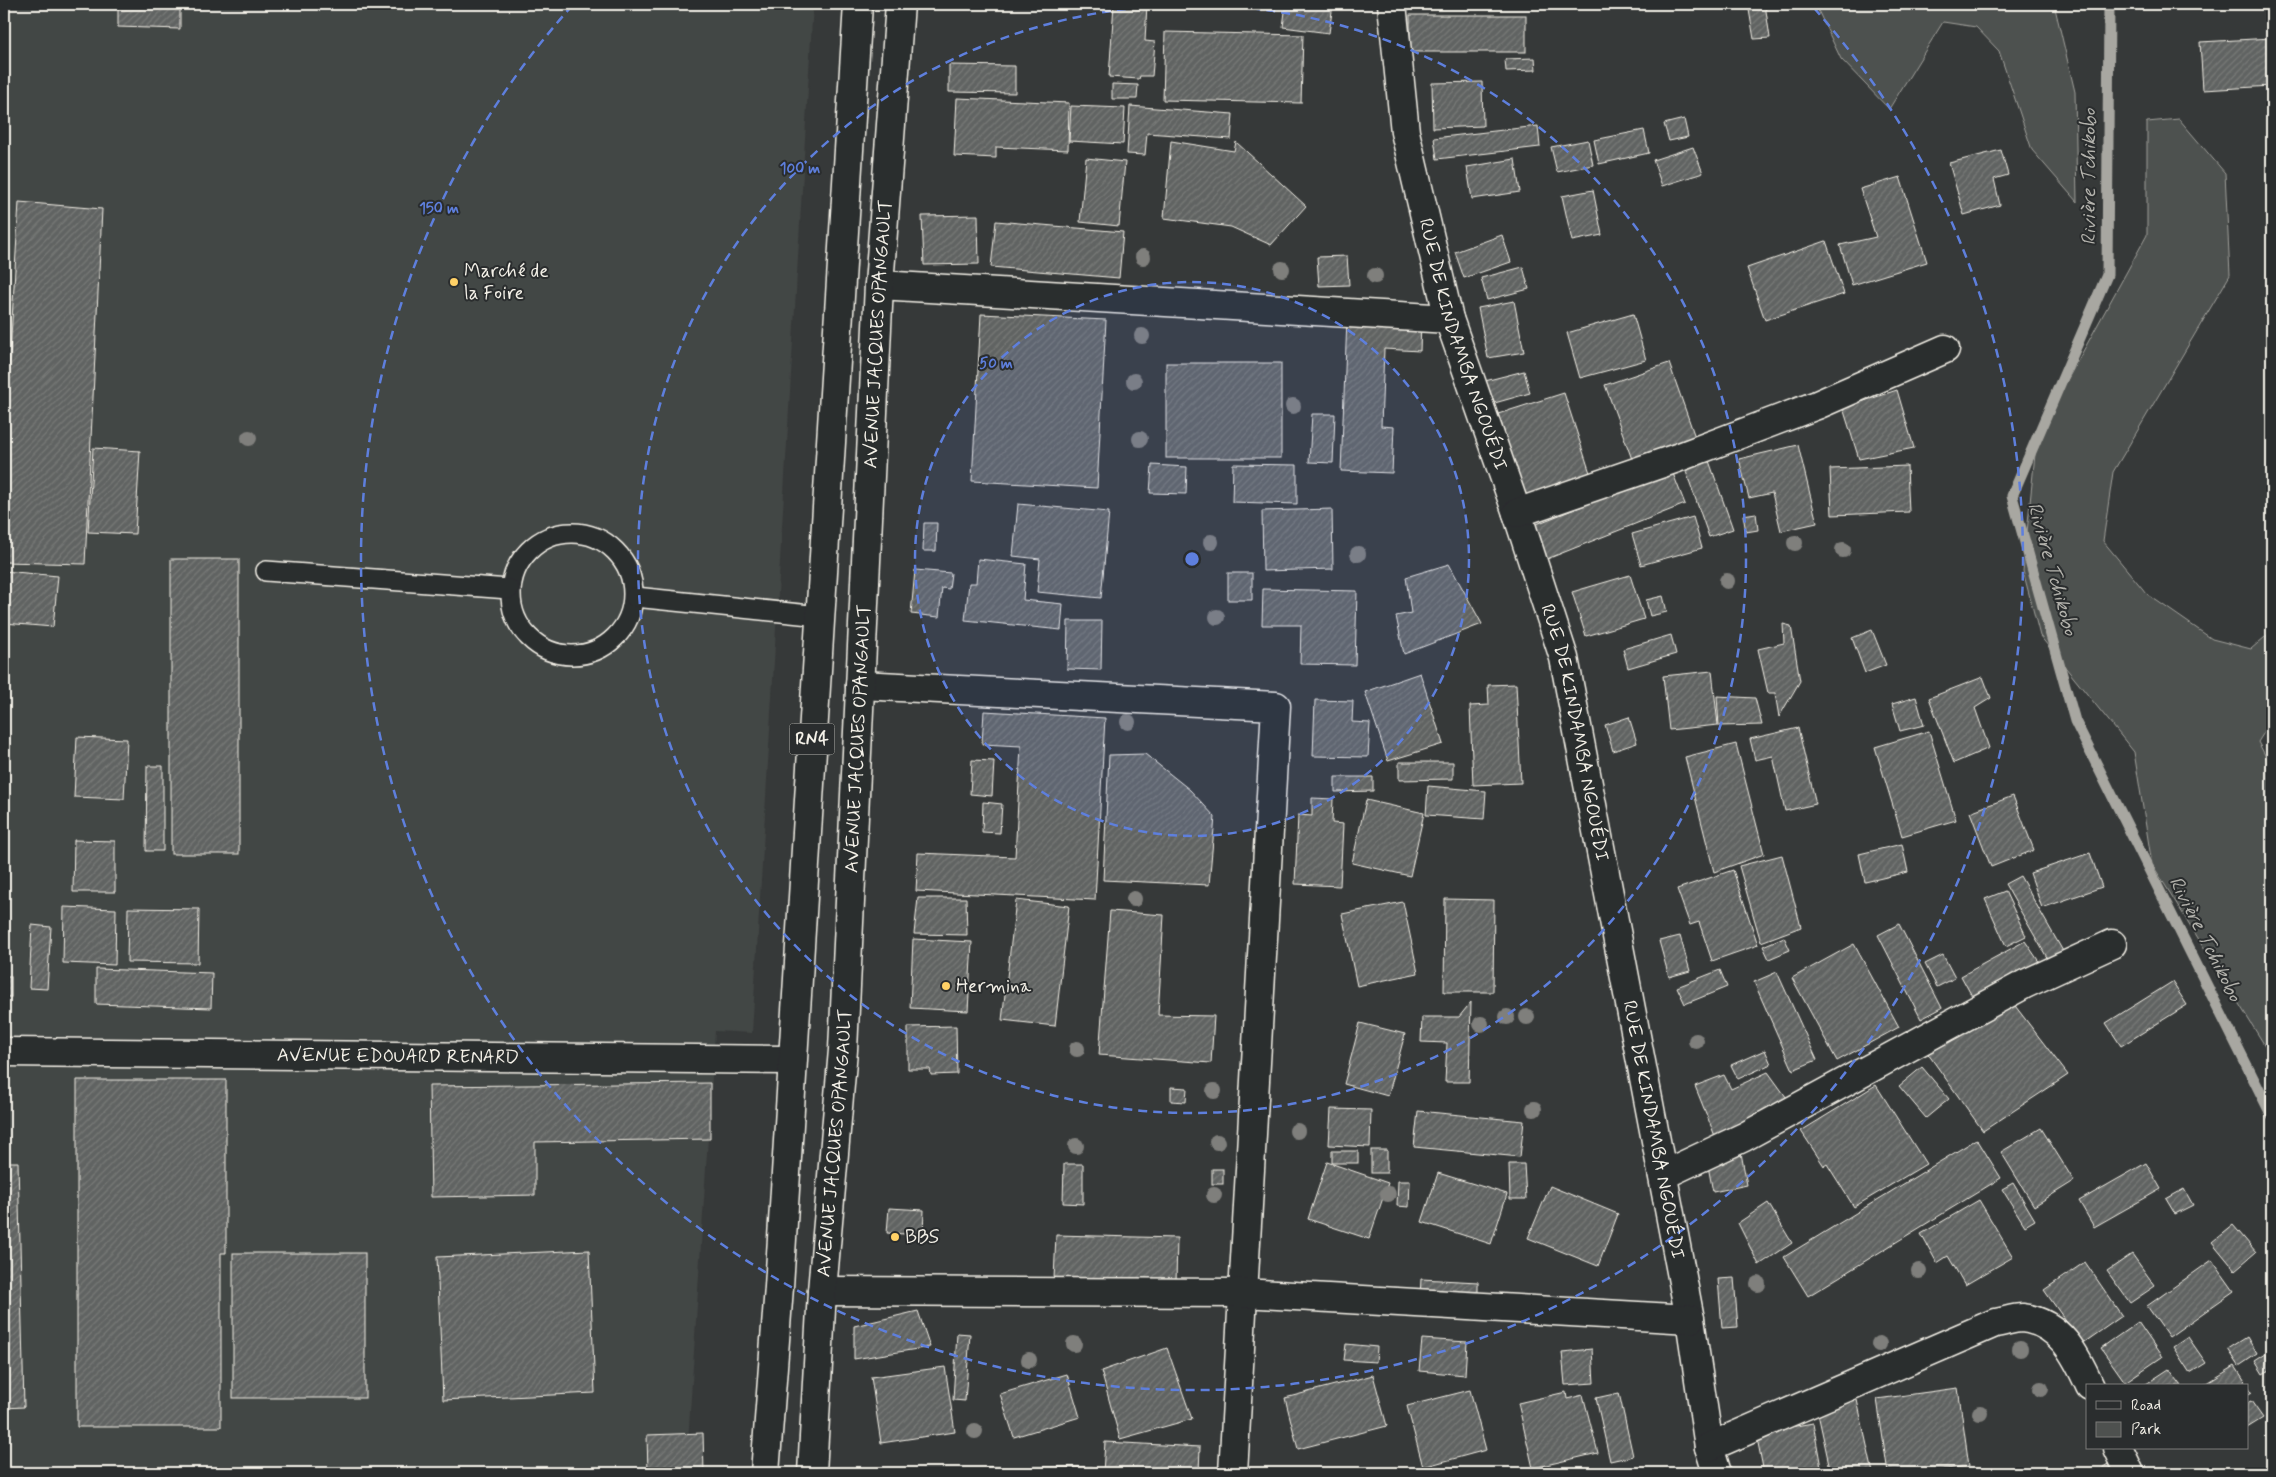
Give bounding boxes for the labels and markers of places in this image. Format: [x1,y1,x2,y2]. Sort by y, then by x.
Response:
place label: Marché de la Foire [464,259,549,306]
marker: Marché de la Foire [448,276,460,288]
centre of rings [1183,550,1201,568]
place label: Hermina [956,974,1032,999]
marker: Hermina [940,980,952,992]
place label: BBS [905,1225,940,1250]
marker: BBS [889,1231,901,1243]

